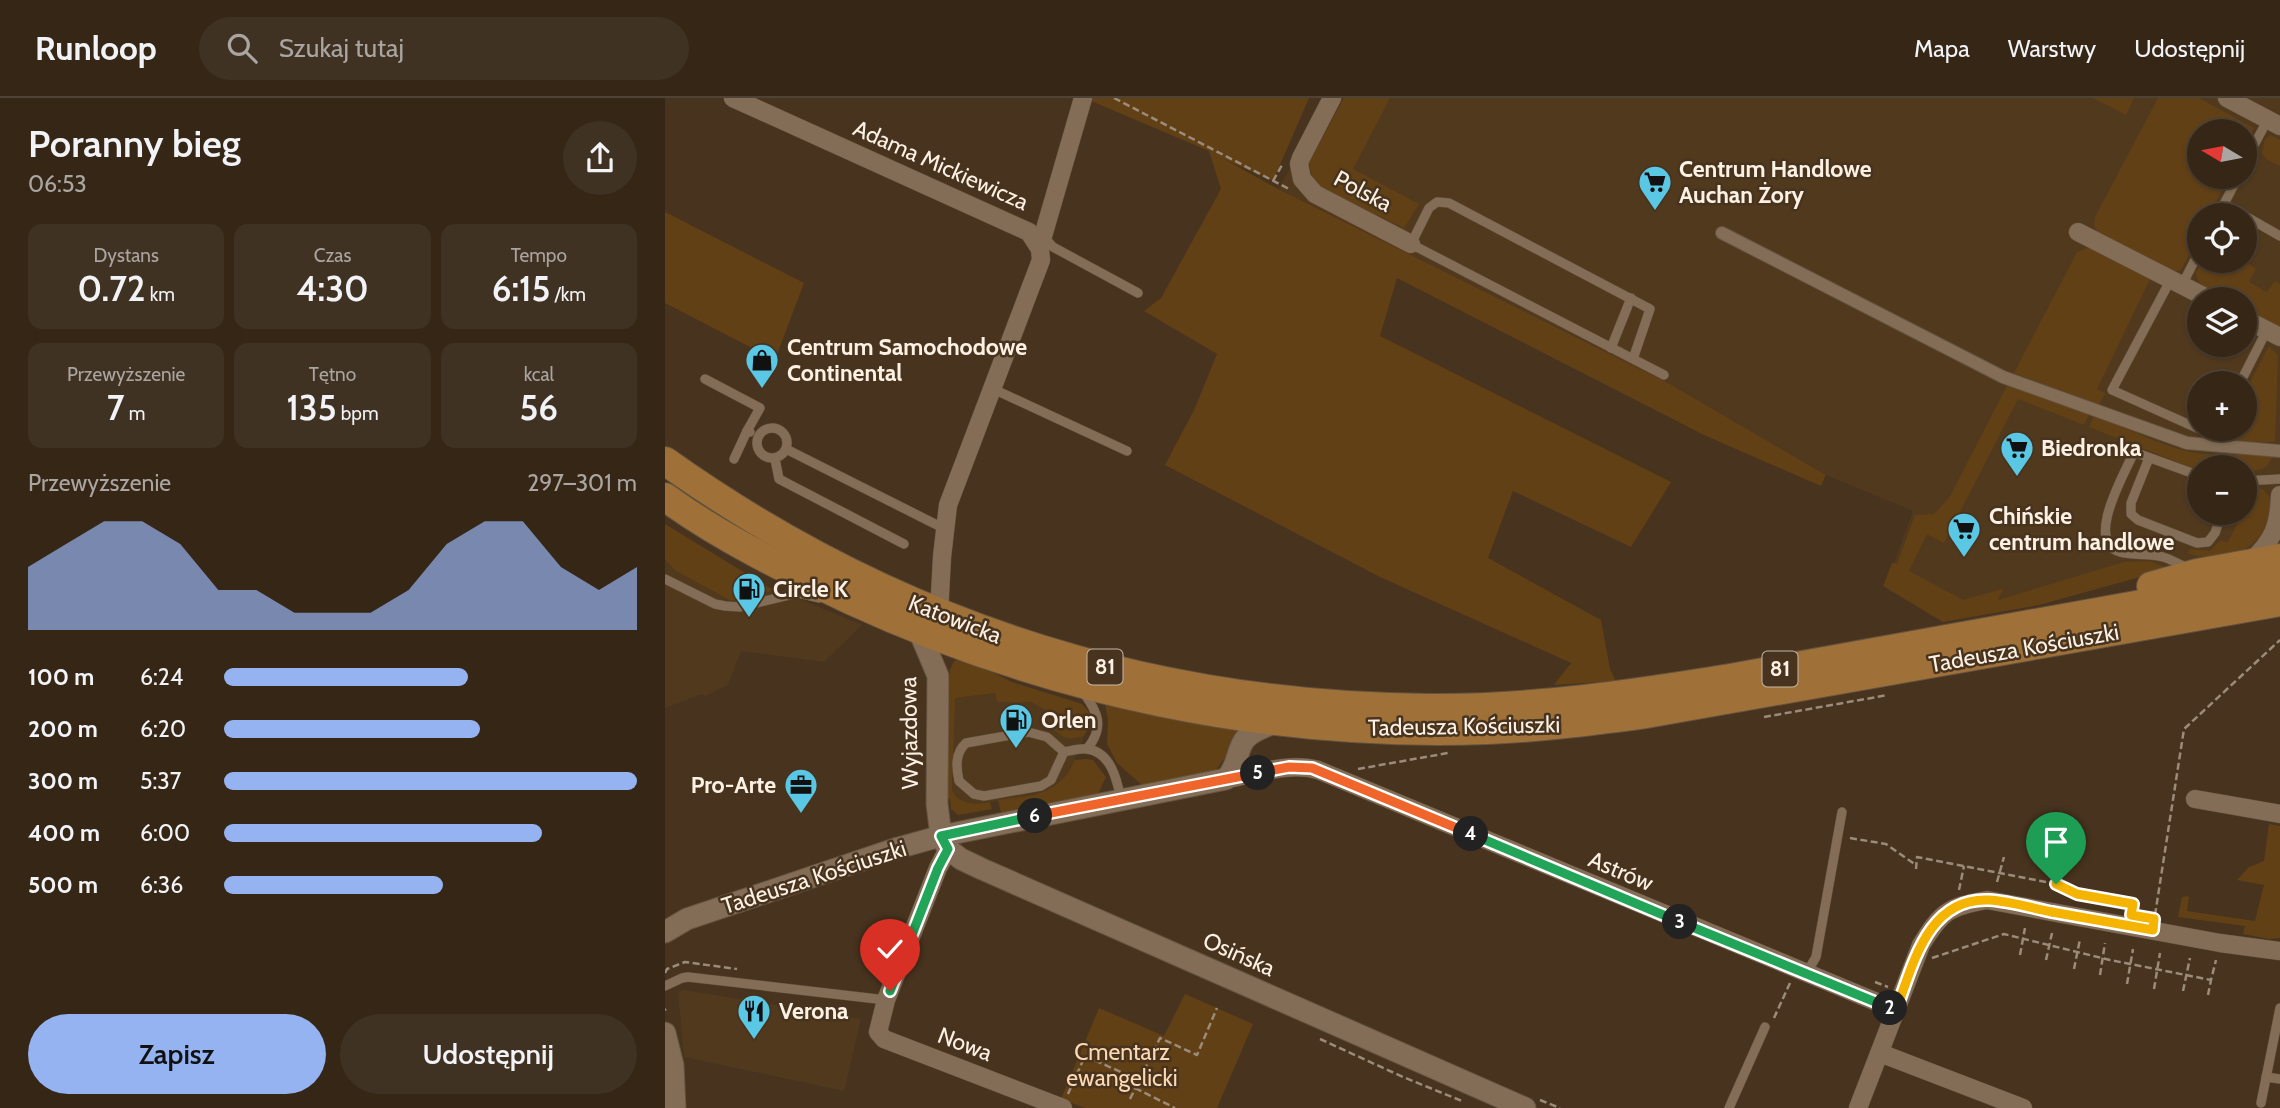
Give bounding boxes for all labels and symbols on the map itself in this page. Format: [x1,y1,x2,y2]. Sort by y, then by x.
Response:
street label: Adama Mickiewicza [849,114,1033,216]
north arrow [2187,119,2257,189]
place label: Centrum Handlowe Auchan Żory [1679,155,1872,209]
supermarket icon: Centrum Handlowe Auchan Żory [1636,163,1674,212]
street label: Polska [1329,164,1397,218]
place label: Centrum Samochodowe Continental [787,333,1027,387]
shop icon: Centrum Samochodowe Continental [743,341,781,390]
supermarket icon: Biedronka [1998,429,2036,478]
place label: Biedronka [2041,434,2142,462]
place label: Chińskie centrum handlowe [1989,502,2175,556]
supermarket icon: Chińskie centrum handlowe [1945,510,1983,559]
fuel station icon: Circle K [730,570,768,619]
place label: Circle K [773,575,849,603]
street label: Katowicka [905,589,1005,649]
street label: Tadeusza Kościuszki [1927,618,2121,678]
road number: 81 [1087,650,1123,684]
road number: 81 [1763,652,1797,686]
street label: Wyjazdowa [894,676,924,790]
fuel station icon: Orlen [997,701,1035,750]
place label: Orlen [1041,706,1096,734]
street label: Tadeusza Kościuszki [1368,710,1560,742]
pin: 5 [1241,756,1275,790]
office icon: Pro-Arte [782,766,820,815]
place label: Pro-Arte [691,771,776,799]
pin: 6 [1017,798,1053,834]
pin [2026,812,2086,884]
pin: 4 [1453,816,1489,852]
street label: Tadeusza Kościuszki [718,834,910,920]
street label: Astrów [1584,845,1658,897]
pin: 3 [1663,904,1697,940]
pin [860,919,920,991]
street label: Osińska [1199,926,1279,982]
pin: 2 [1873,990,1907,1026]
restaurant icon: Verona [735,992,773,1041]
place label: Verona [779,997,849,1025]
street label: Nowa [934,1021,996,1067]
park label: Cmentarz ewangelicki [1066,1038,1178,1092]

